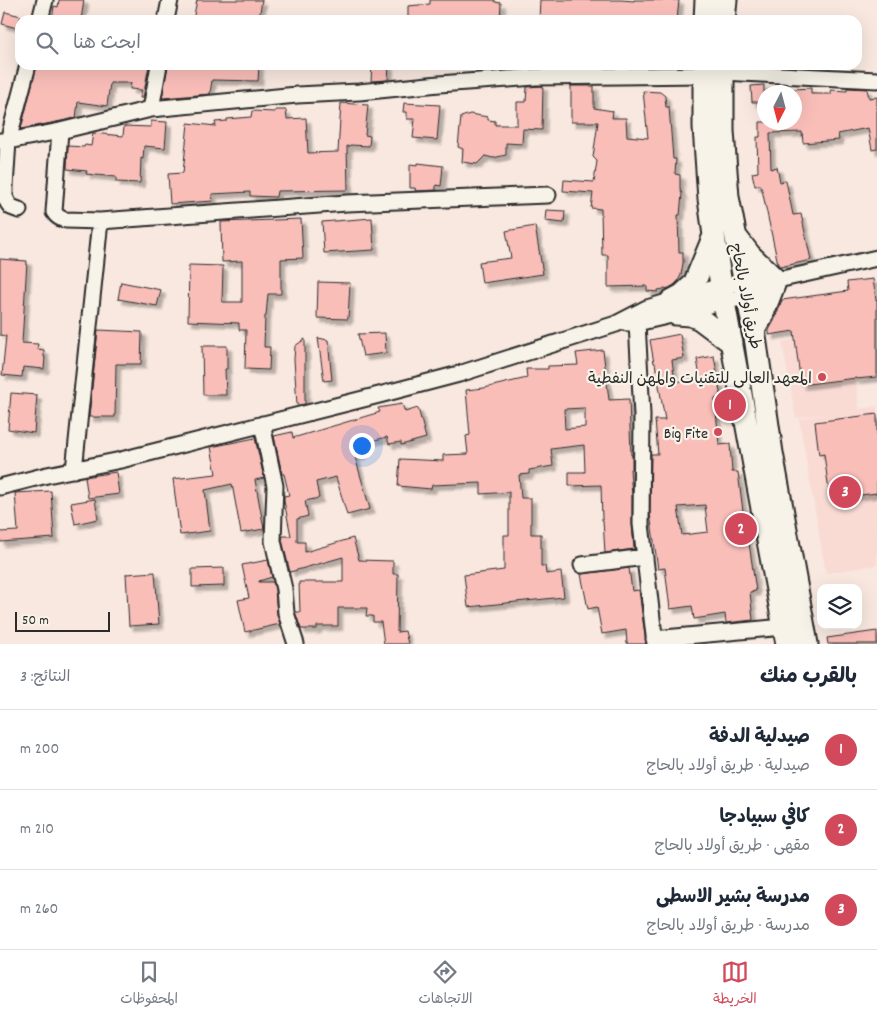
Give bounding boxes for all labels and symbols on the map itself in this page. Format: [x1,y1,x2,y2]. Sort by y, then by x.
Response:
north arrow [757,85,802,130]
street label: طريق أولاد بالحاج [723,241,766,352]
place label: المعهد العالي للتقنيات والمهن النفطية [588,368,812,392]
marker: المعهد العالي للتقنيات والمهن النفطية [816,371,828,383]
pin: 1 [714,386,746,424]
place label: Big Fite [664,423,708,446]
marker: Big Fite [712,426,724,438]
your location [349,433,375,459]
pin: 3 [829,473,861,511]
pin: 2 [725,510,757,548]
scale bar [15,609,110,632]

